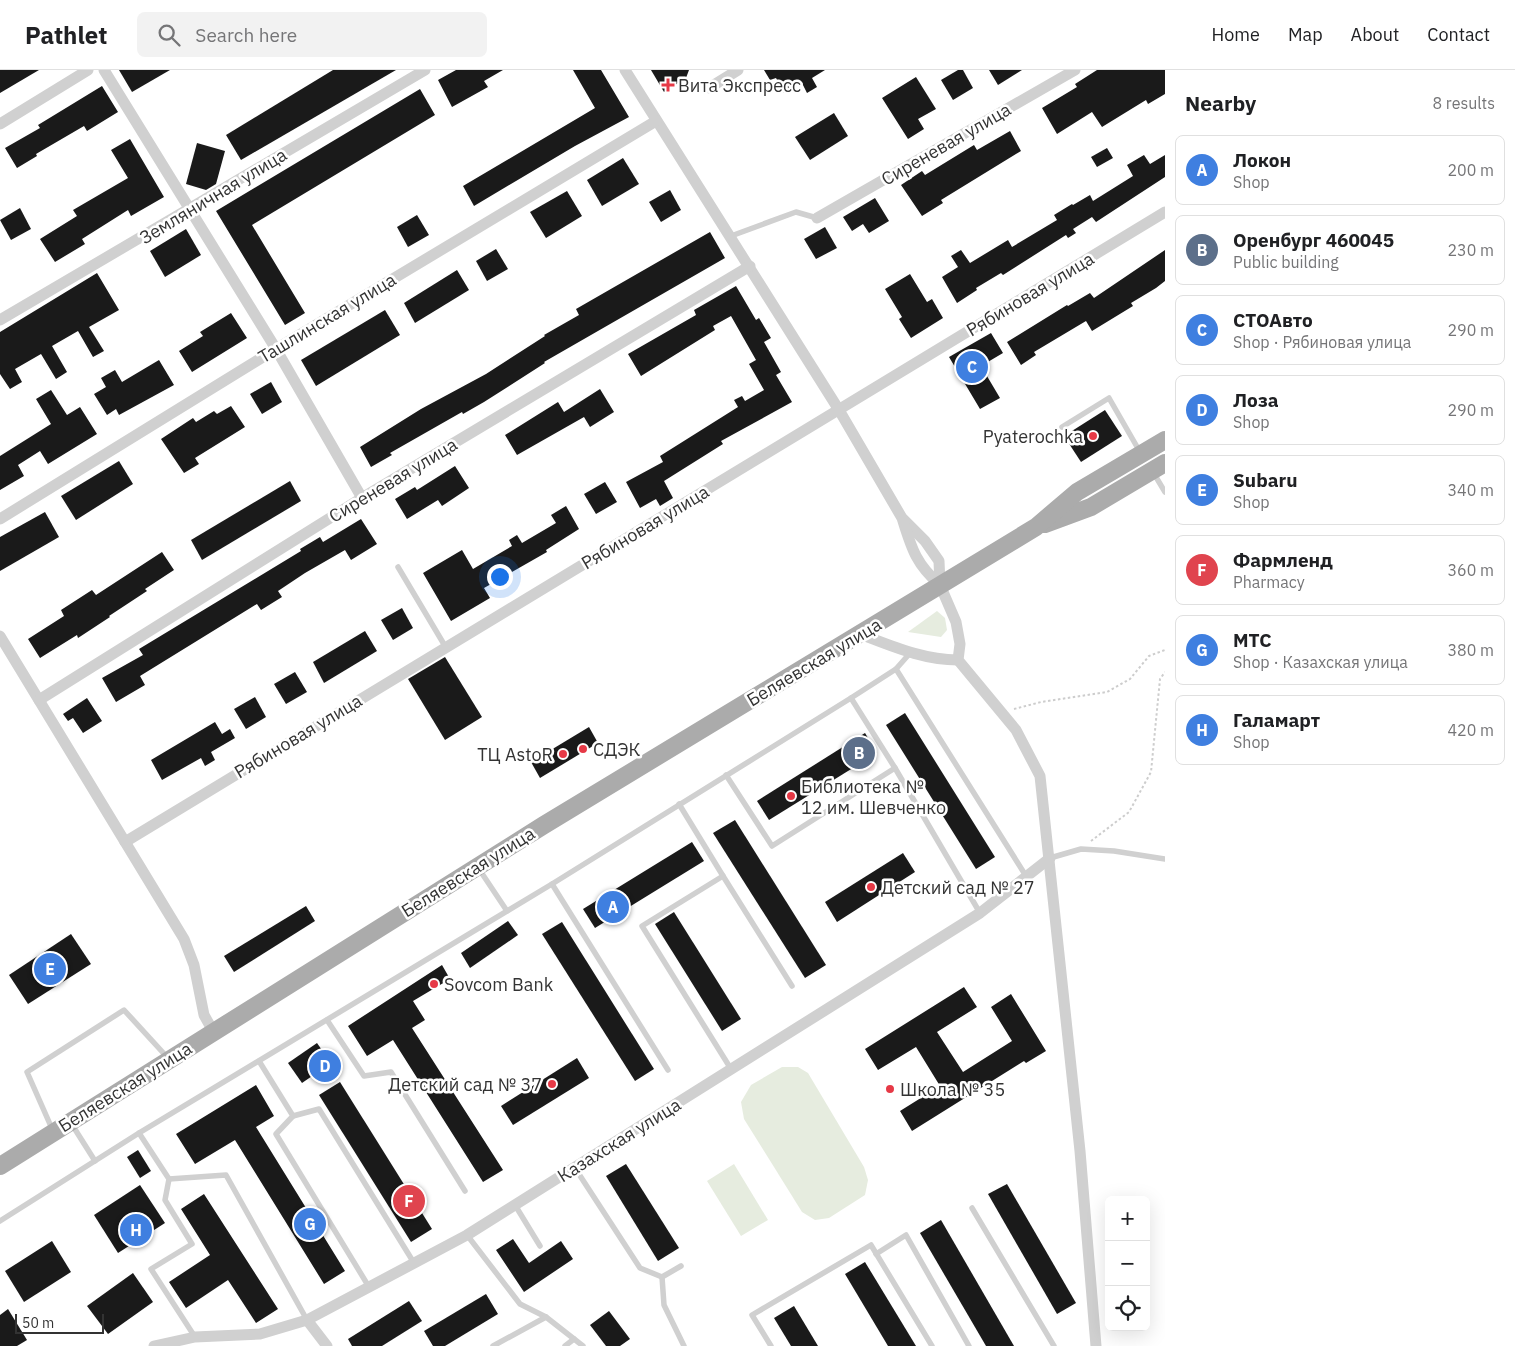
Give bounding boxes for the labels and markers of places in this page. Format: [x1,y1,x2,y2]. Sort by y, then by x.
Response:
place label: Вита Экспресс [678,74,801,97]
marker: Вита Экспресс [662,79,674,91]
pin: C [956,348,988,386]
place label: Pyaterochka [983,425,1083,448]
marker: Pyaterochka [1087,430,1099,442]
pin: B [843,734,875,772]
place label: СДЭК [593,738,641,761]
place label: ТЦ AstoR [477,743,553,766]
marker: СДЭК [577,743,589,755]
marker: ТЦ AstoR [557,748,569,760]
place label: Библиотека № 12 им. Шевченко [801,775,946,819]
marker: Библиотека № 12 им. Шевченко [785,790,797,802]
place label: Детский сад № 27 [881,876,1035,899]
marker: Детский сад № 27 [865,881,877,893]
pin: A [597,888,629,926]
pin: E [34,950,66,988]
place label: Sovcom Bank [444,973,554,996]
marker: Sovcom Bank [428,978,440,990]
pin: D [309,1047,341,1085]
place label: Детский сад № 37 [388,1073,542,1096]
marker: Детский сад № 37 [546,1078,558,1090]
place label: Школа № 35 [900,1078,1005,1101]
marker: Школа № 35 [884,1083,896,1095]
pin: F [393,1182,425,1220]
pin: G [294,1205,326,1243]
pin: H [120,1211,152,1249]

